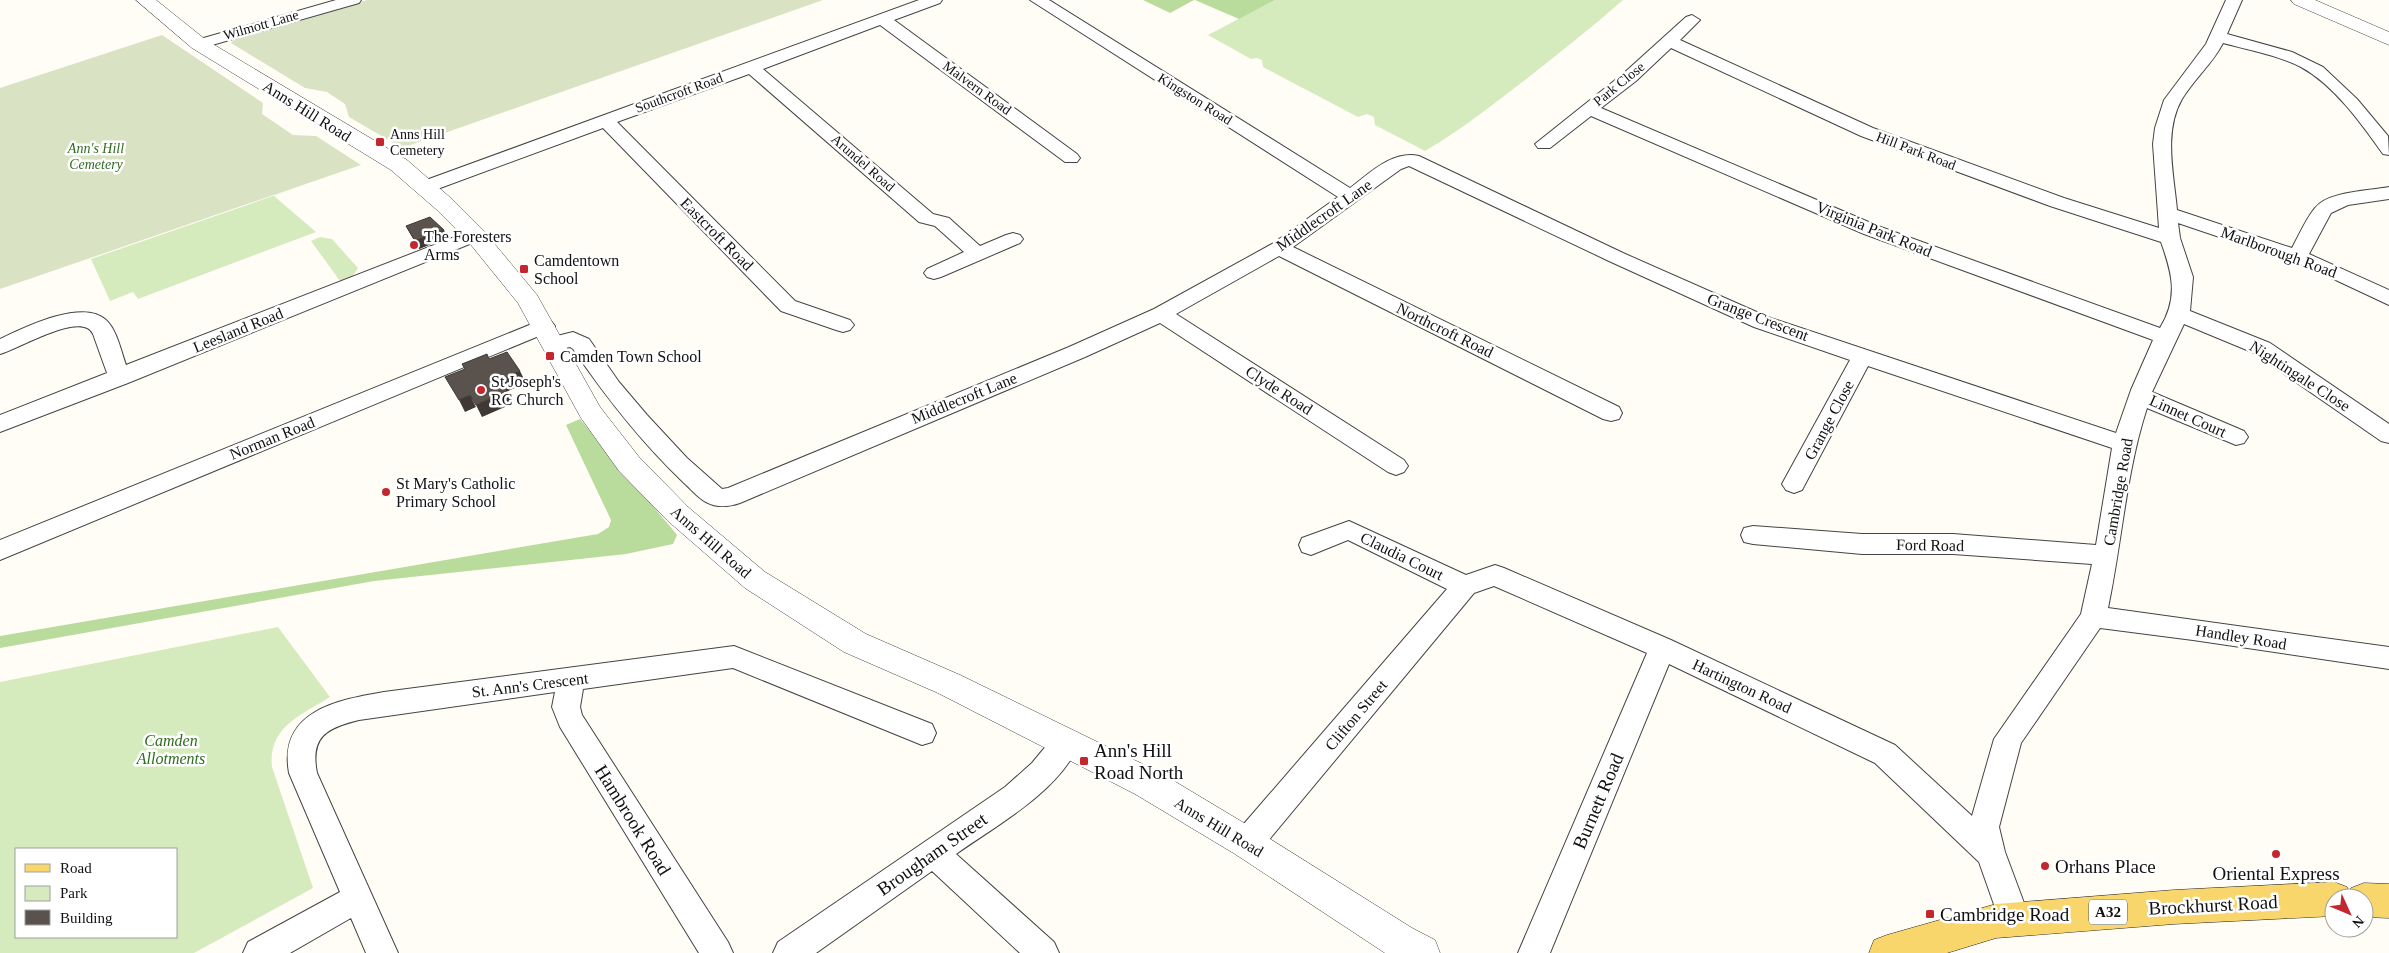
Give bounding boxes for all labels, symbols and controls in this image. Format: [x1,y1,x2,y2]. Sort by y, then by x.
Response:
street label: Wilmott Lane [222,7,300,43]
street label: Malvern Road [940,58,1014,118]
street label: Park Close [1591,59,1647,109]
street label: Southcroft Road [633,70,725,116]
street label: Kingston Road [1155,70,1235,128]
street label: Anns Hill Road [260,77,354,145]
place label: Anns Hill Cemetery [390,127,445,158]
street label: Hill Park Road [1874,129,1958,173]
street label: Arundel Road [828,131,898,195]
marker: Anns Hill Cemetery [374,136,386,148]
park label: Ann's Hill Cemetery [67,141,124,172]
street label: Middlecroft Lane [1273,176,1375,254]
street label: Eastcroft Road [677,194,757,274]
street label: Virginia Park Road [1813,198,1934,261]
street label: Marlborough Road [2218,223,2339,282]
place label: The Foresters Arms [424,228,512,263]
marker: The Foresters Arms [408,239,420,251]
place label: Camdentown School [534,252,619,287]
marker: Camdentown School [518,263,530,275]
street label: Grange Crescent [1705,290,1812,345]
street label: Northcroft Road [1394,299,1496,361]
street label: Leesland Road [191,304,285,356]
street label: Nightingale Close [2246,337,2353,416]
place label: Camden Town School [560,348,702,365]
marker: Camden Town School [544,350,556,362]
street label: Clyde Road [1242,362,1315,419]
street label: Middlecroft Lane [909,369,1019,427]
place label: St Joseph's RC Church [491,373,563,408]
street label: Grange Close [1801,377,1858,463]
marker: St Joseph's RC Church [475,384,487,396]
street label: Linnet Court [2147,392,2230,441]
street label: Norman Road [227,413,317,463]
street label: Cambridge Road [2100,437,2137,547]
place label: St Mary's Catholic Primary School [396,475,515,511]
marker: St Mary's Catholic Primary School [380,486,392,498]
street label: Anns Hill Road [668,503,754,581]
street label: Claudia Court [1358,529,1447,584]
street label: Ford Road [1896,536,1964,554]
street label: Handley Road [2194,621,2288,654]
street label: Hartington Road [1689,656,1794,717]
street label: St. Ann's Crescent [471,669,590,701]
street label: Clifton Street [1322,676,1391,754]
park label: Camden Allotments [136,732,205,767]
place label: Ann's Hill Road North [1094,740,1184,783]
street label: Burnett Road [1568,750,1628,852]
marker: Ann's Hill Road North [1078,755,1090,767]
street label: Hambrook Road [591,761,676,879]
street label: Anns Hill Road [1172,794,1266,860]
street label: Brougham Street [873,808,992,900]
legend [15,848,178,938]
marker: Oriental Express [2270,848,2282,860]
place label: Orhans Place [2055,856,2156,877]
text: Road [60,860,92,876]
marker: Orhans Place [2039,860,2051,872]
place label: Oriental Express [2212,863,2340,884]
text: Park [60,885,88,901]
north arrow [2324,888,2374,938]
street label: Brockhurst Road [2148,891,2279,919]
road number: A32 [2089,900,2127,924]
place label: Cambridge Road [1940,904,2070,925]
marker: Cambridge Road [1924,908,1936,920]
text: Building [60,910,113,926]
text: N [2349,913,2367,931]

